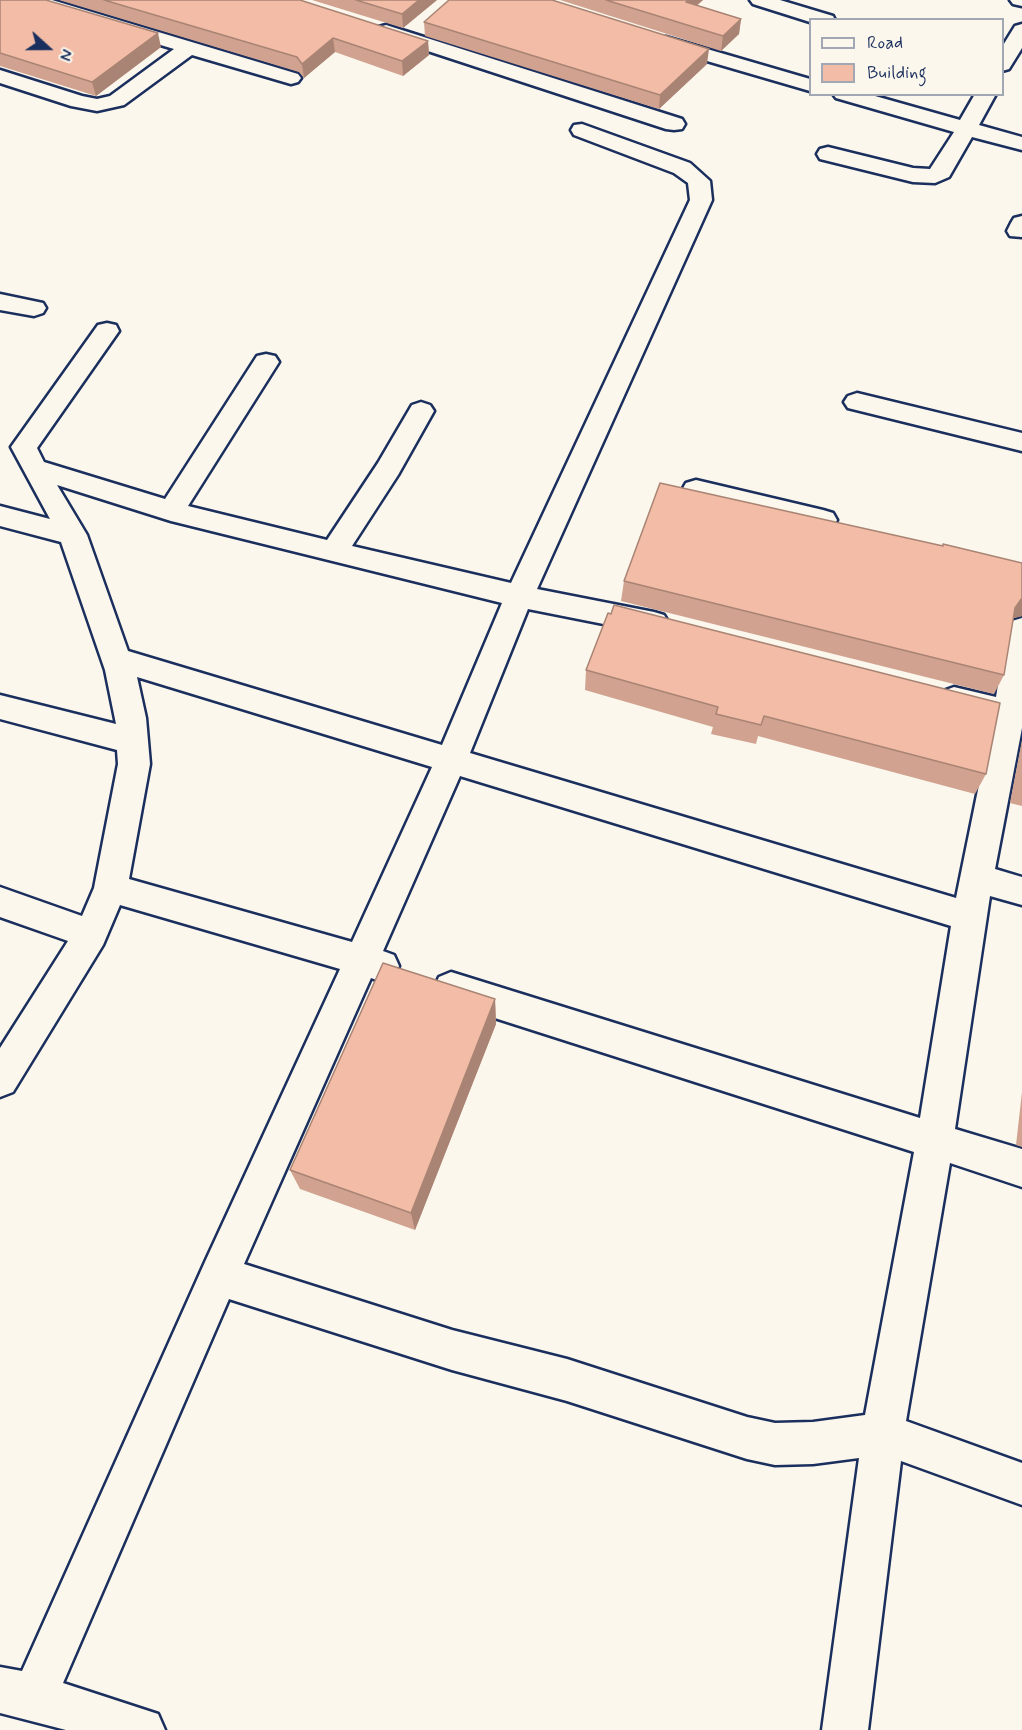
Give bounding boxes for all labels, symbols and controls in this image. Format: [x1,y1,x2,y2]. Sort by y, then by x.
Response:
north arrow [18,18,78,78]
legend [809,18,1004,96]
text: Road [867,31,903,55]
text: N [54,46,77,63]
text: Building [867,61,927,85]

